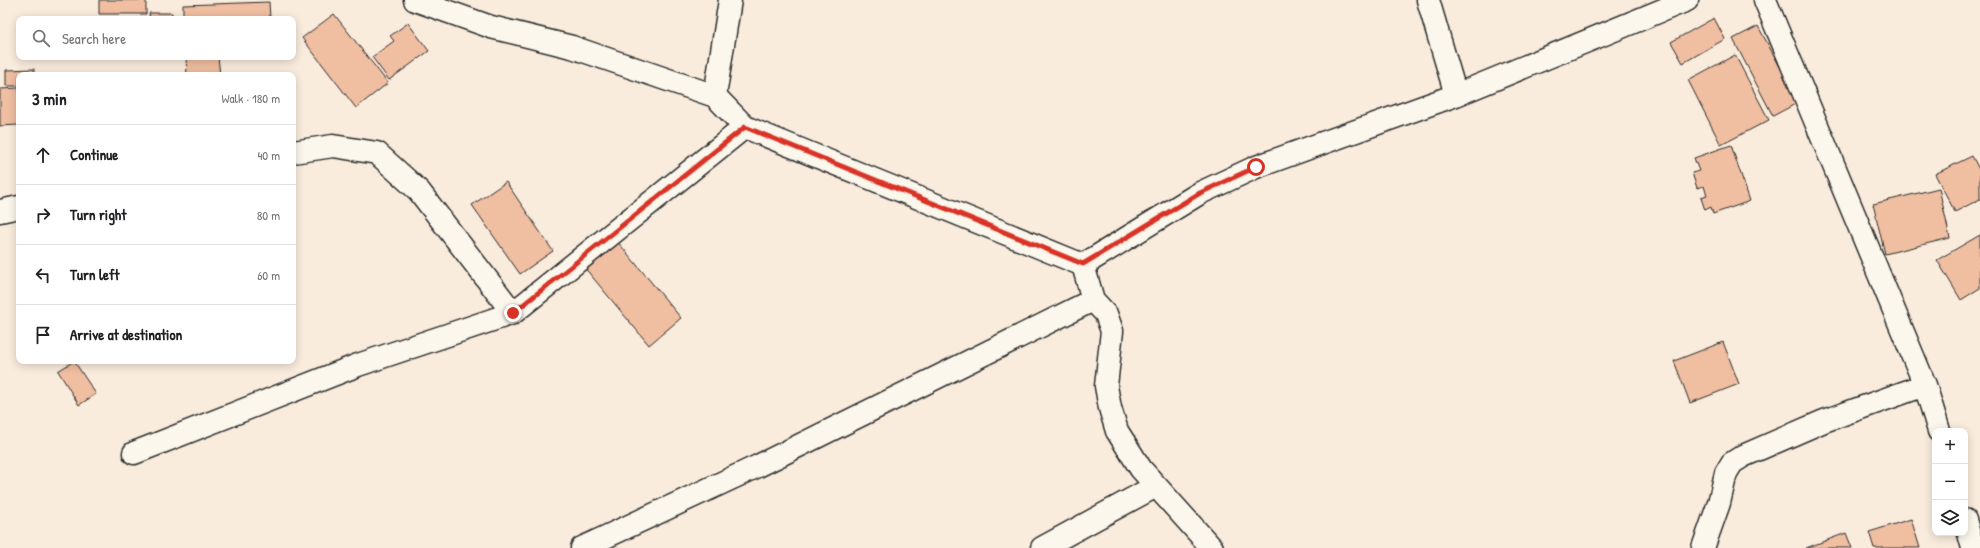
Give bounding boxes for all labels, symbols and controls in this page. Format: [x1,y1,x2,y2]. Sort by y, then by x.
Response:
search box [16,16,296,60]
icon: search [30,27,52,49]
text: Search here [62,28,126,49]
text: 3 min [32,87,67,110]
text: Walk · 180 m [221,89,280,107]
icon: ahead [32,144,54,166]
text: Continue [70,144,118,165]
text: 40 m [257,146,280,164]
route start [1247,158,1265,176]
icon: right [32,204,54,226]
text: Turn right [70,204,126,225]
text: 80 m [257,206,280,224]
icon: left [32,264,54,286]
text: Turn left [70,264,120,285]
text: 60 m [257,266,280,284]
route end [504,304,522,322]
icon: arrive [32,324,54,346]
text: Arrive at destination [70,324,182,345]
map controls [1932,428,1968,536]
button: + [1932,428,1968,464]
button: − [1932,464,1968,500]
button: layers [1932,500,1968,536]

